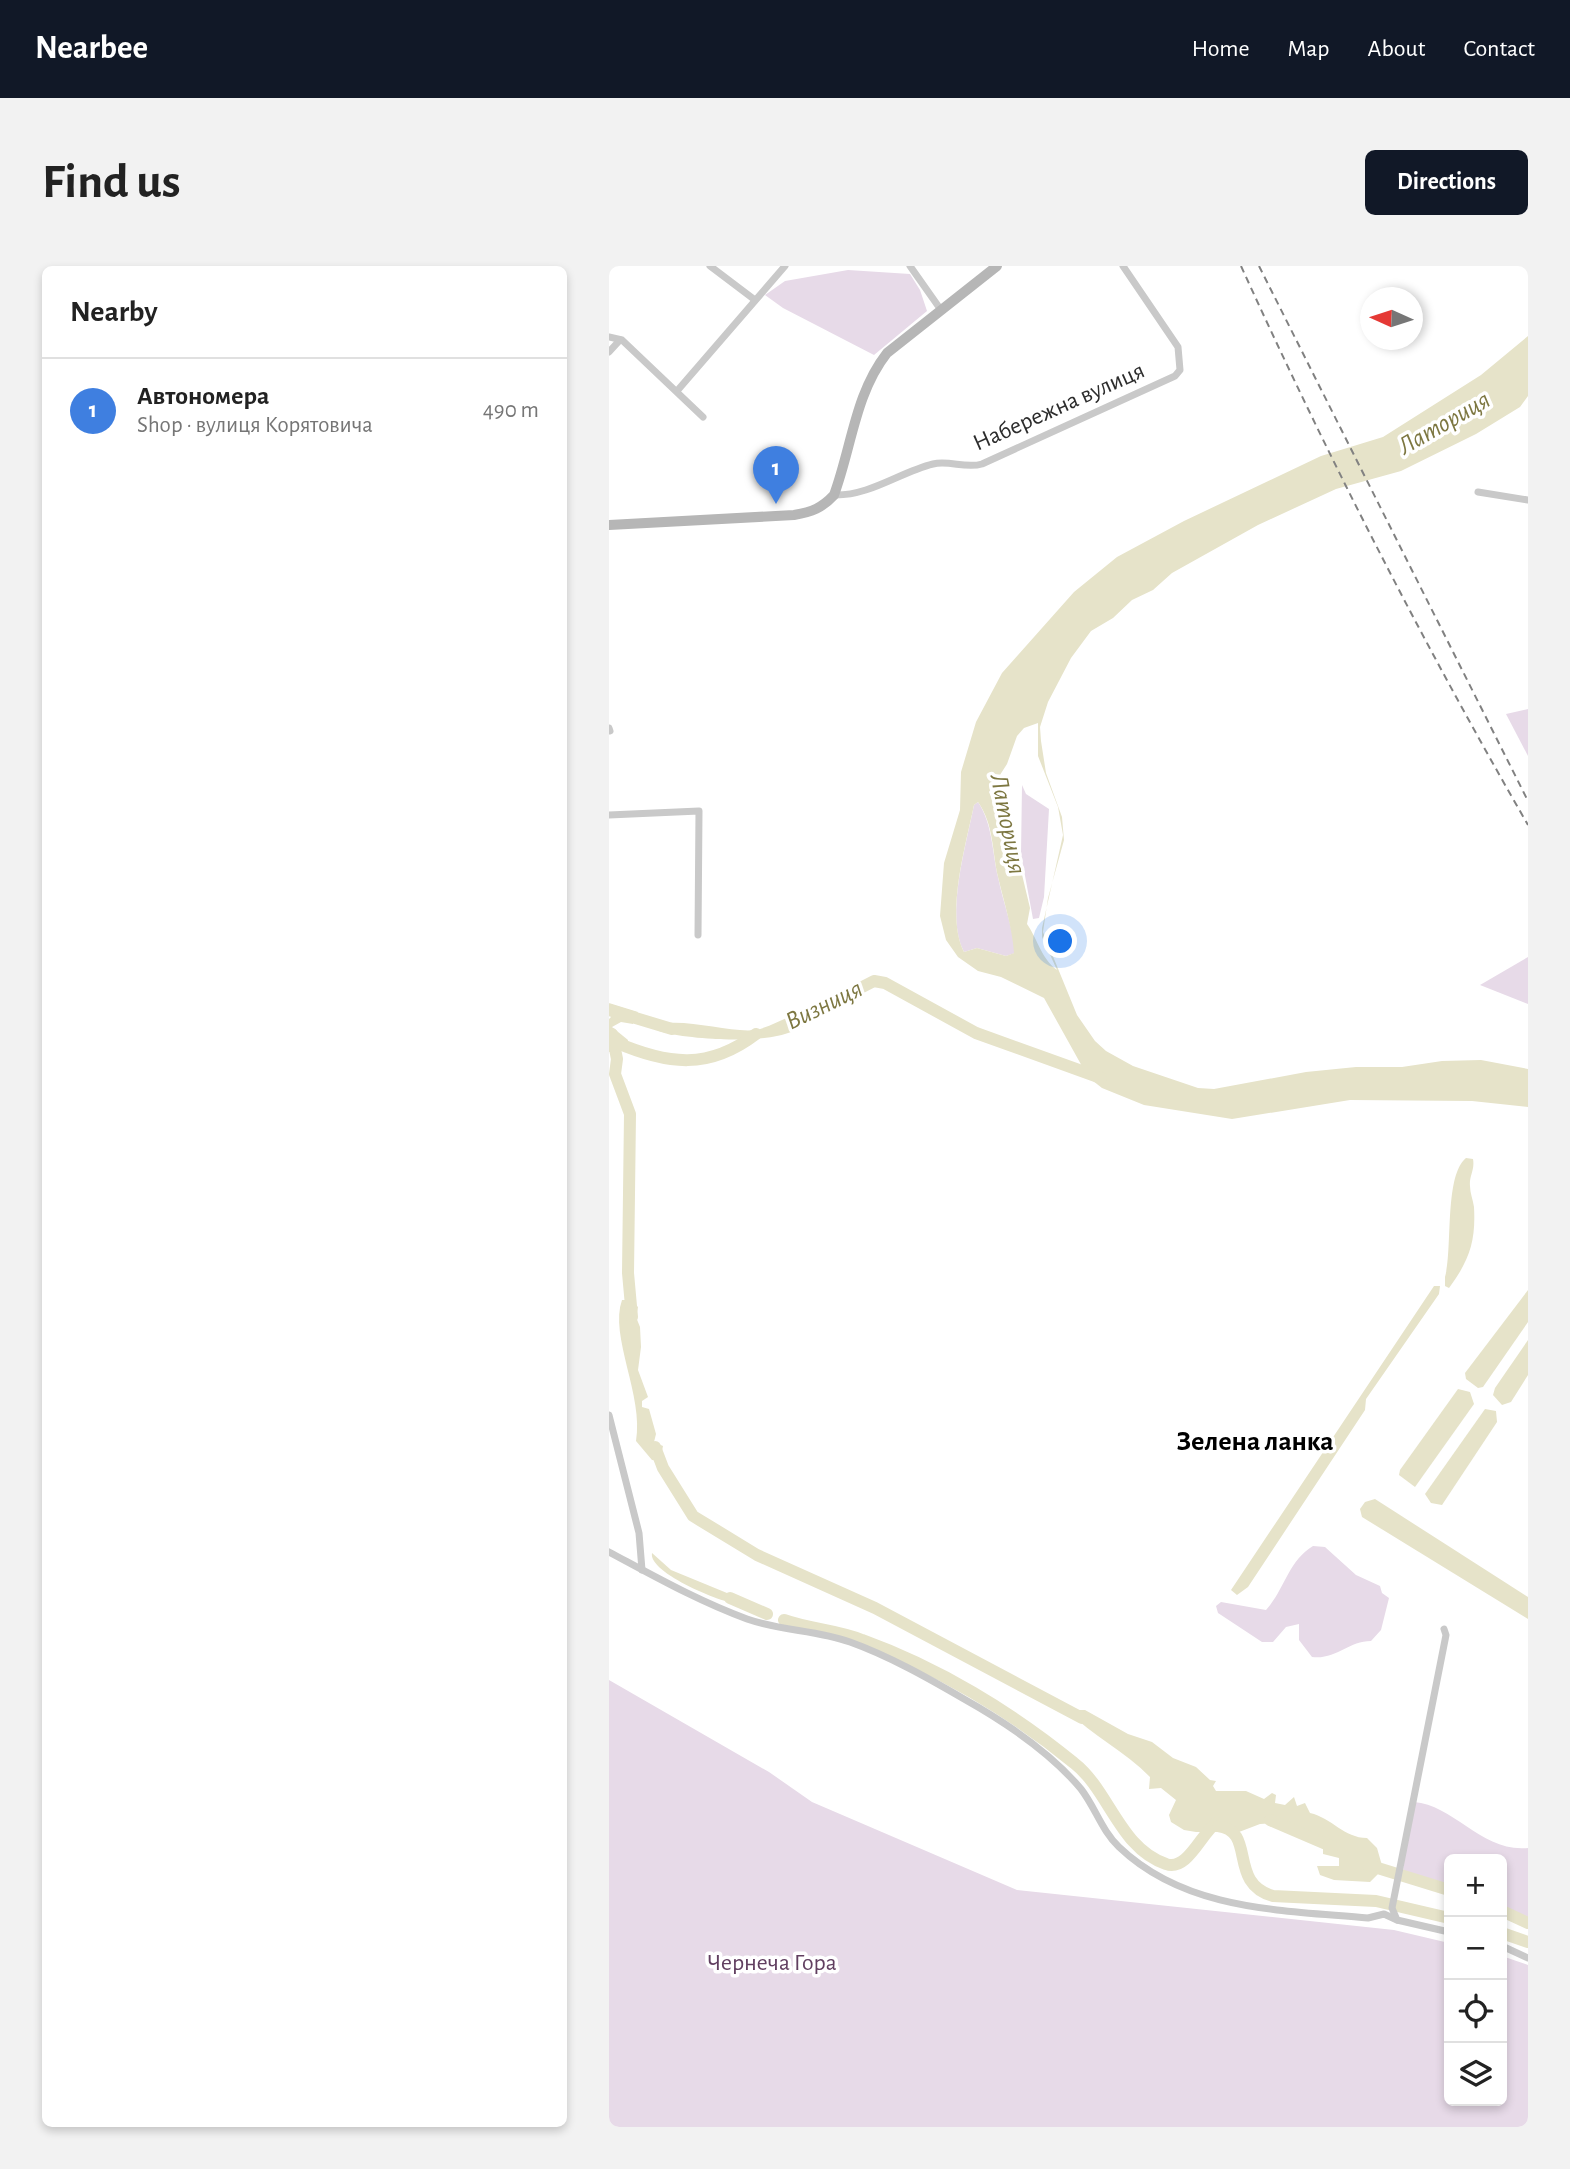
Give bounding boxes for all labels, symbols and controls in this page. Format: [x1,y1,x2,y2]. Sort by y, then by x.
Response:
text: Nearbee [35,32,148,65]
text: Home [1192,37,1250,61]
text: Map [1288,37,1330,61]
text: About [1368,37,1425,61]
text: Contact [1463,37,1535,61]
button: Directions [1365,150,1528,215]
text: Find us [42,158,181,207]
north arrow [1360,287,1423,350]
text: Nearby [70,297,158,327]
street label: Набережна вулиця [970,358,1148,456]
text: Автономера [137,383,269,409]
water label: Латориця [1393,386,1495,460]
text: 1 [89,399,97,422]
text: 490 m [483,399,539,422]
text: Shop · вулиця Корятовича [137,414,373,437]
pin: 1 [753,446,799,504]
water label: Латориця [985,771,1030,876]
your location [1043,924,1077,958]
water label: Визниця [782,975,866,1035]
district label: Зелена ланка [1176,1428,1334,1456]
map controls [1444,1854,1507,2106]
button: + [1444,1854,1507,1917]
button: − [1444,1917,1507,1980]
park label: Чернеча Гора [707,1951,837,1975]
button: locate [1444,1980,1507,2043]
button: layers [1444,2043,1507,2106]

